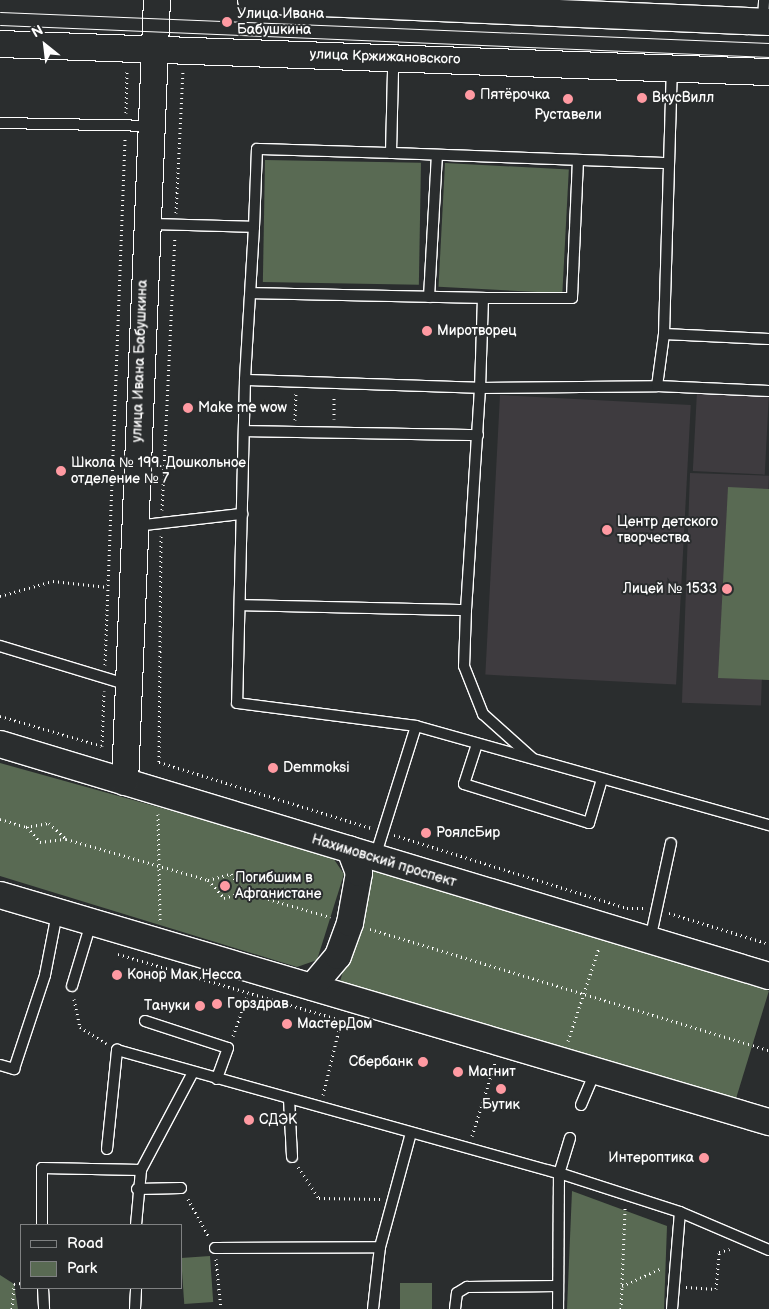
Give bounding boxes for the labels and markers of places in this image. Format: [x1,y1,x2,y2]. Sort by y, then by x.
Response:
place label: Улица Ивана Бабушкина [237,6,324,38]
marker: Улица Ивана Бабушкина [221,16,233,28]
place label: Пятёрочка [480,87,550,103]
marker: Пятёрочка [464,89,476,101]
place label: ВкусВилл [652,90,714,106]
marker: ВкусВилл [636,92,648,104]
marker: Руставели [562,93,574,105]
place label: Руставели [534,107,602,123]
place label: Миротворец [437,323,517,339]
marker: Миротворец [421,325,433,337]
place label: Make me wow [198,400,287,416]
marker: Make me wow [182,402,194,414]
place label: Школа № 199. Дошкольное отделение № 7 [71,455,246,488]
marker: Школа № 199. Дошкольное отделение № 7 [55,465,67,477]
place label: Центр детского творчества [617,514,718,546]
marker: Центр детского творчества [601,524,613,536]
place label: Лицей № 1533 [623,581,717,597]
marker: Лицей № 1533 [721,583,733,595]
place label: Demmoksi [283,760,349,776]
marker: Demmoksi [267,762,279,774]
place label: РоялсБир [436,825,500,841]
marker: РоялсБир [420,827,432,839]
place label: Погибшим в Афганистане [235,870,321,902]
marker: Погибшим в Афганистане [219,880,231,892]
place label: Конор Мак Несса [127,967,242,983]
marker: Конор Мак Несса [111,969,123,981]
place label: Горздрав [227,996,289,1012]
place label: Тануки [144,998,190,1014]
marker: Горздрав [211,998,223,1010]
marker: Тануки [194,1000,206,1012]
place label: МастерДом [297,1016,373,1032]
marker: МастерДом [281,1018,293,1030]
place label: Сбербанк [349,1054,413,1070]
marker: Сбербанк [417,1056,429,1068]
place label: Магнит [468,1064,516,1080]
marker: Магнит [452,1066,464,1078]
marker: Бутик [495,1083,507,1095]
place label: Бутик [482,1097,520,1113]
place label: СДЭК [259,1112,297,1128]
marker: СДЭК [243,1114,255,1126]
place label: Интероптика [608,1150,694,1166]
marker: Интероптика [698,1152,710,1164]

